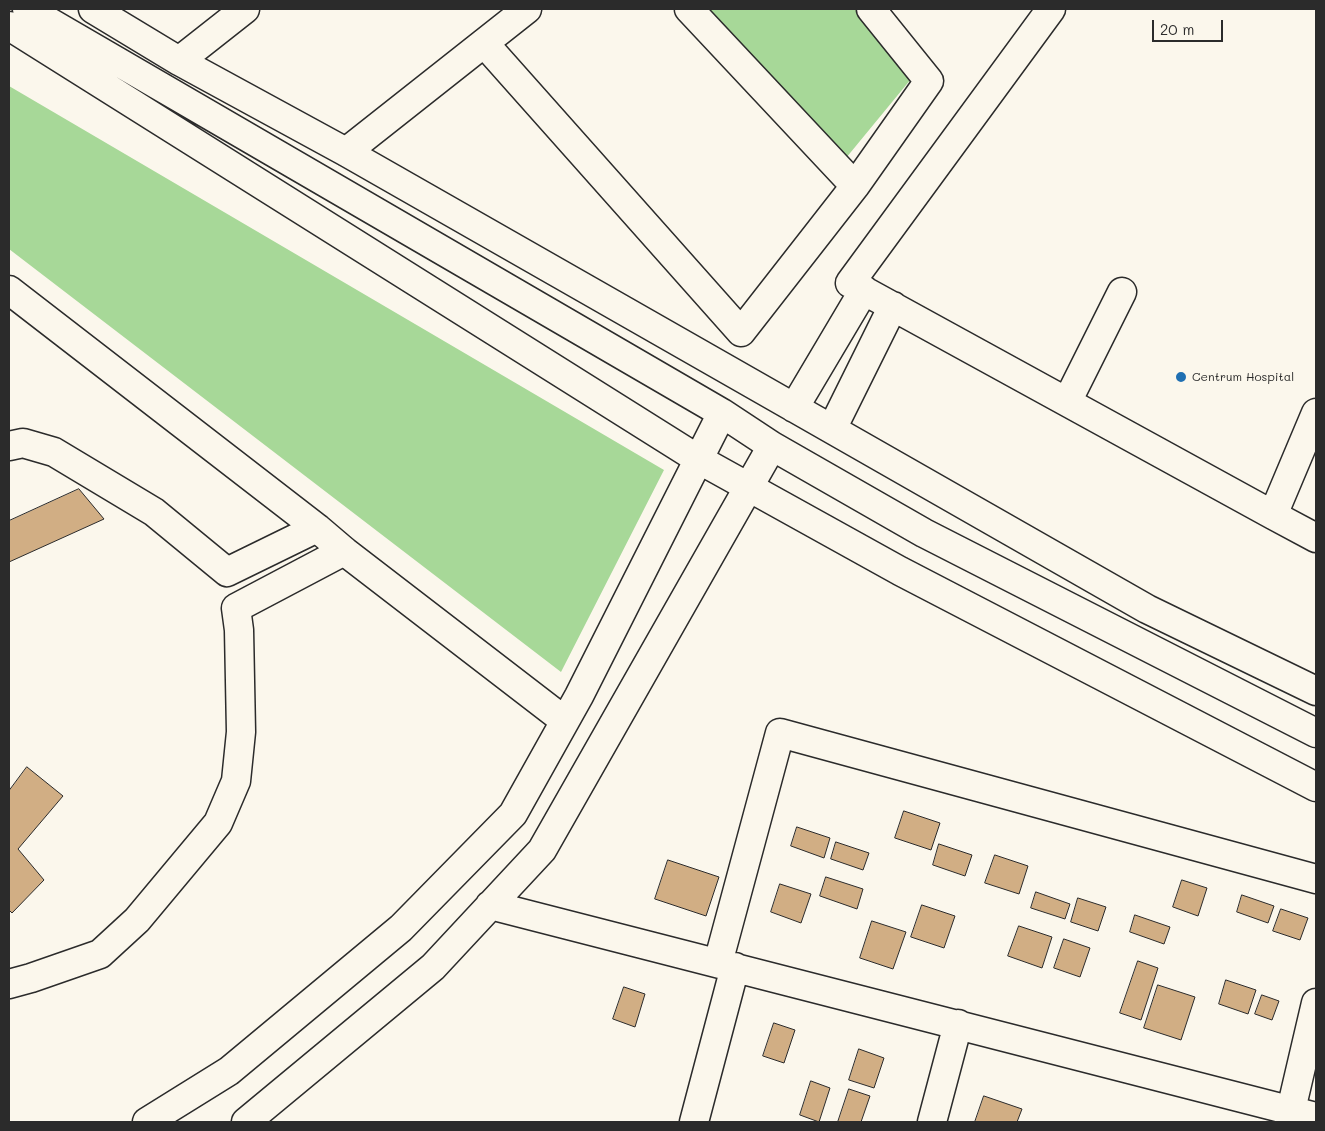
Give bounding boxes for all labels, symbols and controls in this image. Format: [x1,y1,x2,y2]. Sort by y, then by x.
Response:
scale bar [1155,10,1226,42]
text: 20 m [1160,19,1194,39]
marker: Centrum Hospital [1174,370,1188,384]
place label: Centrum Hospital [1192,370,1294,384]

